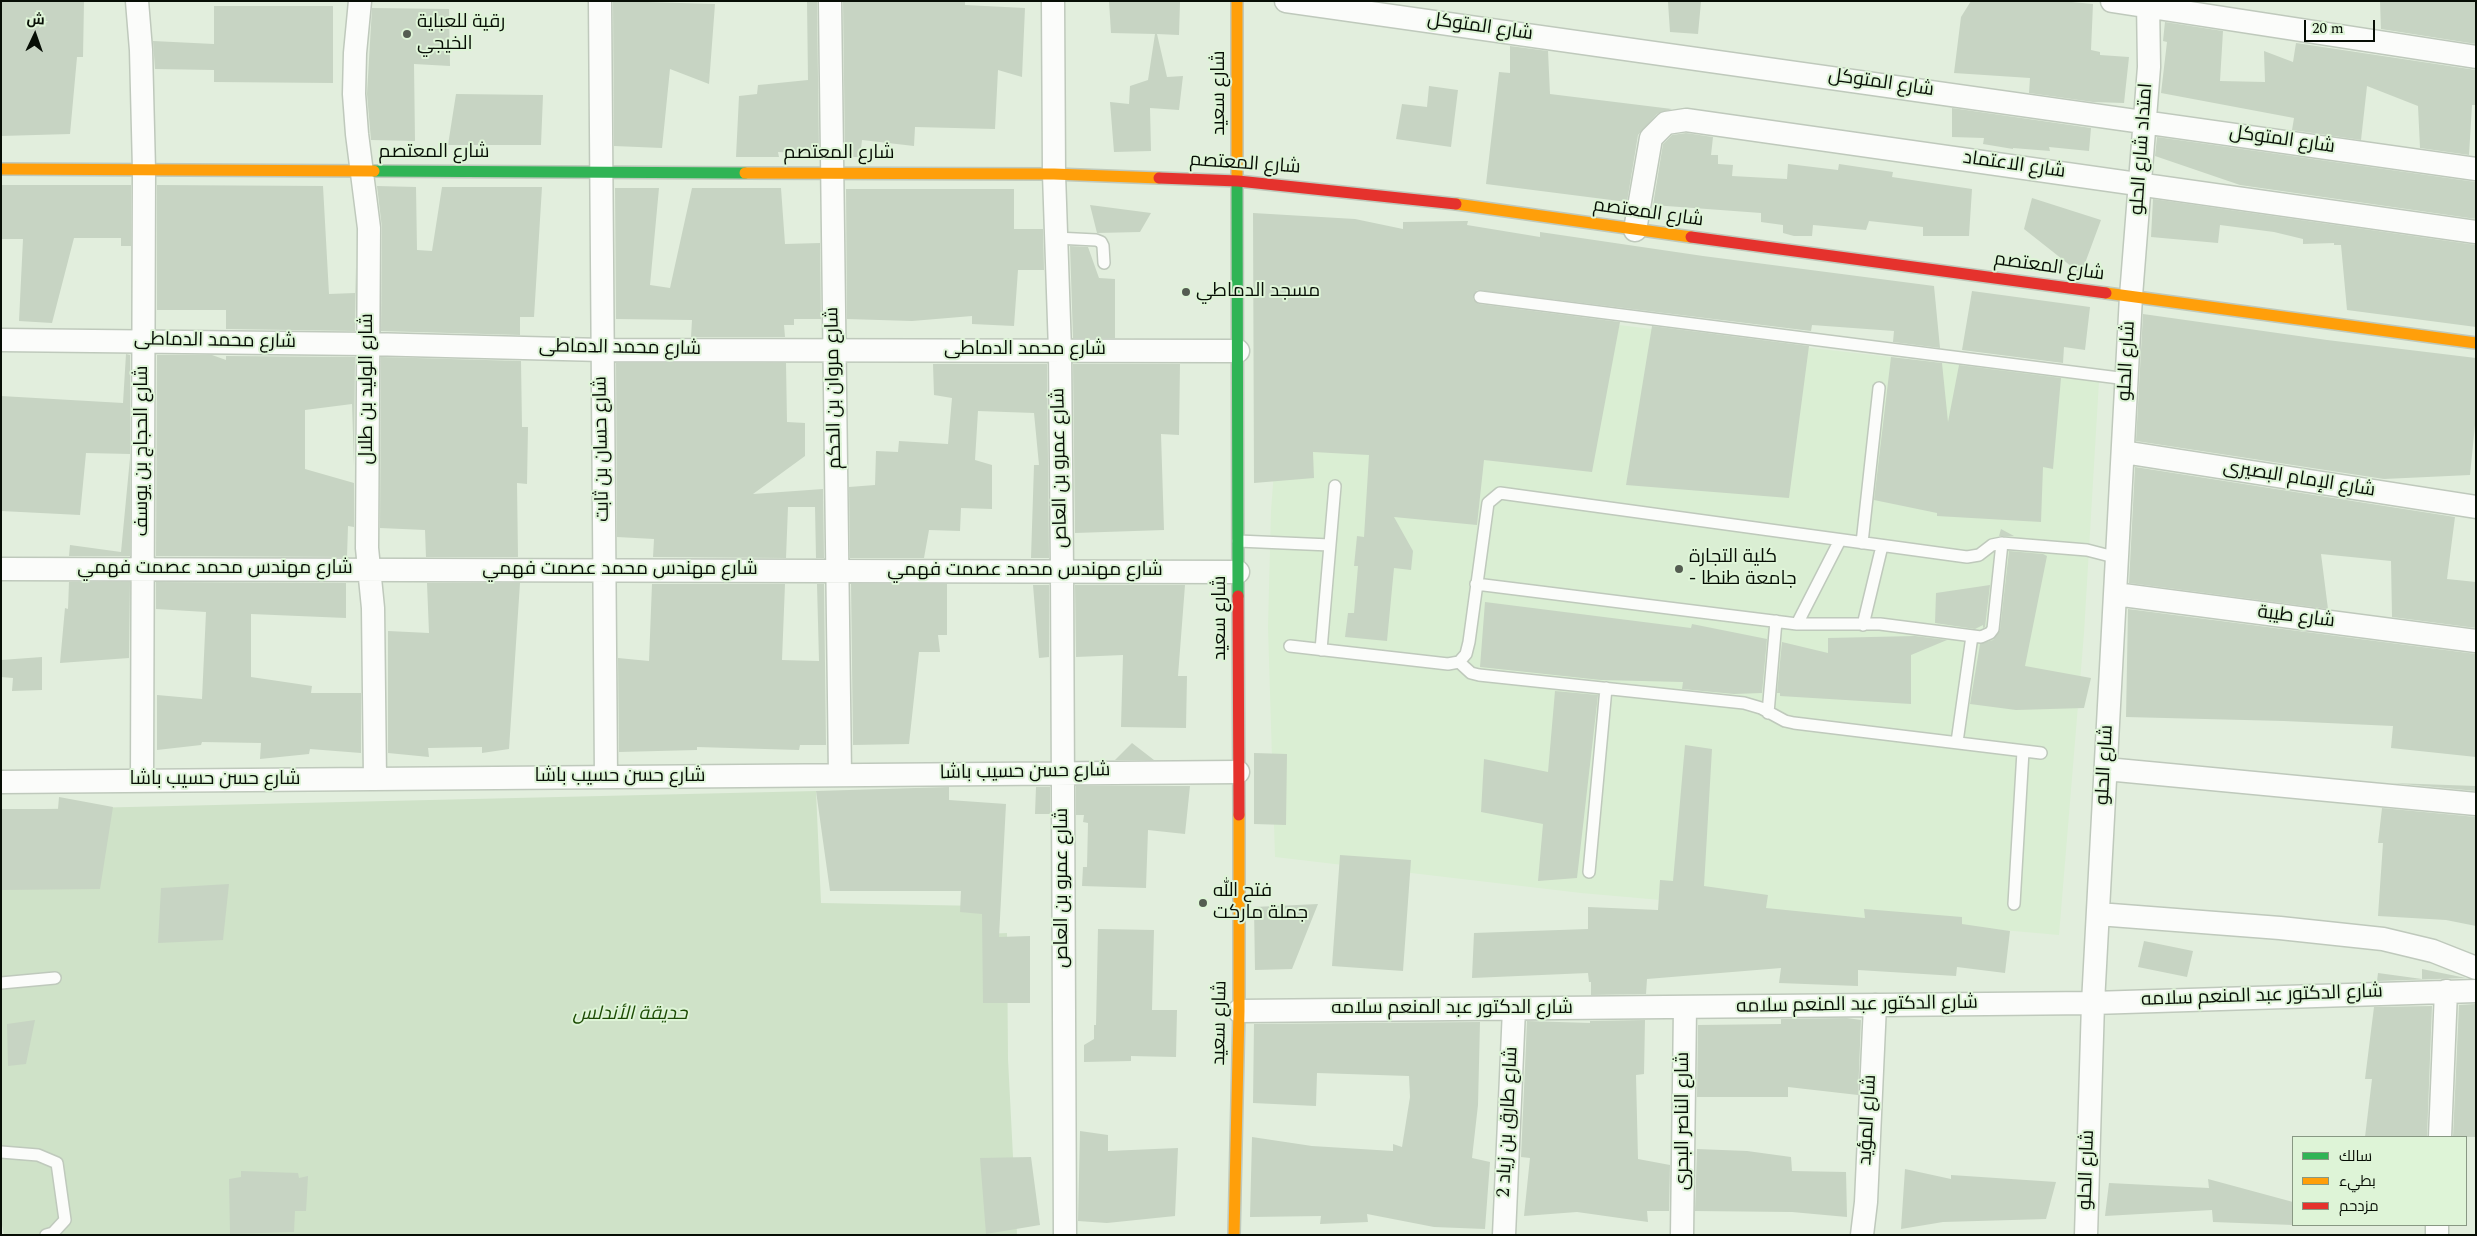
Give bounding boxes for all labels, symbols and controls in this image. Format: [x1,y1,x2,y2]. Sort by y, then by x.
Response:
text: ش [26,9,45,30]
street label: شارع المتوكل [1426,9,1534,47]
north arrow [10,10,60,60]
scale bar [2307,10,2378,42]
place label: رقية للعباية الخيجي [417,12,505,56]
text: 20 m [2312,17,2344,40]
marker: رقية للعباية الخيجي [401,28,413,40]
street label: شارع سعيد [1209,50,1231,136]
street label: شارع المتوكل [1827,65,1935,103]
street label: امتداد شارع الحلو [2127,82,2159,216]
street label: شارع المتوكل [2228,122,2336,160]
street label: شارع المعتصم [378,142,490,164]
street label: شارع المعتصم [783,143,895,165]
street label: شارع الاعتماد [1961,148,2067,184]
street label: شارع المعتصم [1189,150,1301,180]
street label: شارع المعتصم [1591,195,1705,233]
street label: شارع المعتصم [1992,249,2106,287]
place label: مسجد الدماطي [1196,281,1320,303]
marker: مسجد الدماطي [1180,286,1192,298]
street label: شارع مروان بن الحكم [822,307,848,469]
street label: شارع الوليد بن طلال [357,313,379,465]
street label: شارع الحلو [2115,320,2141,402]
street label: شارع محمد الدماطى [134,329,296,355]
street label: شارع محمد الدماطى [539,336,701,362]
street label: شارع محمد الدماطى [944,339,1106,361]
street label: شارع الحجاج بن يوسف [132,365,154,537]
street label: شارع حسان بن ثابت [590,376,616,522]
street label: شارع عمرو بن العاص [1048,388,1074,548]
street label: شارع الإمام البصيرى [2221,457,2377,503]
place label: كلية التجارة - جامعة طنطا [1689,547,1797,591]
street label: شارع مهندس محمد عصمت فهمي [77,558,353,580]
street label: شارع مهندس محمد عصمت فهمي [482,559,758,581]
street label: شارع مهندس محمد عصمت فهمي [887,560,1163,582]
marker: كلية التجارة - جامعة طنطا [1673,563,1685,575]
street label: شارع سعيد [1210,575,1232,661]
street label: شارع طيبة [2256,602,2336,634]
street label: شارع الحلو [2093,724,2119,806]
street label: شارع حسن حسيب باشا [939,760,1111,786]
street label: شارع حسن حسيب باشا [535,766,705,788]
street label: شارع حسن حسيب باشا [130,769,300,791]
street label: شارع عمرو بن العاص [1052,808,1074,968]
place label: فتح الله جملة ماركت [1213,881,1308,925]
marker: فتح الله جملة ماركت [1197,897,1209,909]
street label: شارع سعيد [1209,980,1233,1066]
street label: شارع الدكتور عبد المنعم سلامه [2141,981,2383,1013]
street label: شارع الدكتور عبد المنعم سلامه [1736,992,1978,1020]
street label: شارع الدكتور عبد المنعم سلامه [1331,998,1573,1020]
park label: حديقة الأندلس [573,1004,687,1026]
street label: شارع طارق بن زياد 2 [1494,1046,1524,1198]
street label: شارع الناصر البحرى [1673,1052,1695,1190]
street label: شارع المؤيد [1855,1074,1883,1166]
street label: شارع الحلو [2075,1130,2101,1210]
legend [2292,1136,2467,1226]
text: سالك [2339,1145,2372,1168]
text: بطيء [2339,1170,2376,1193]
text: مزدحم [2339,1195,2379,1218]

